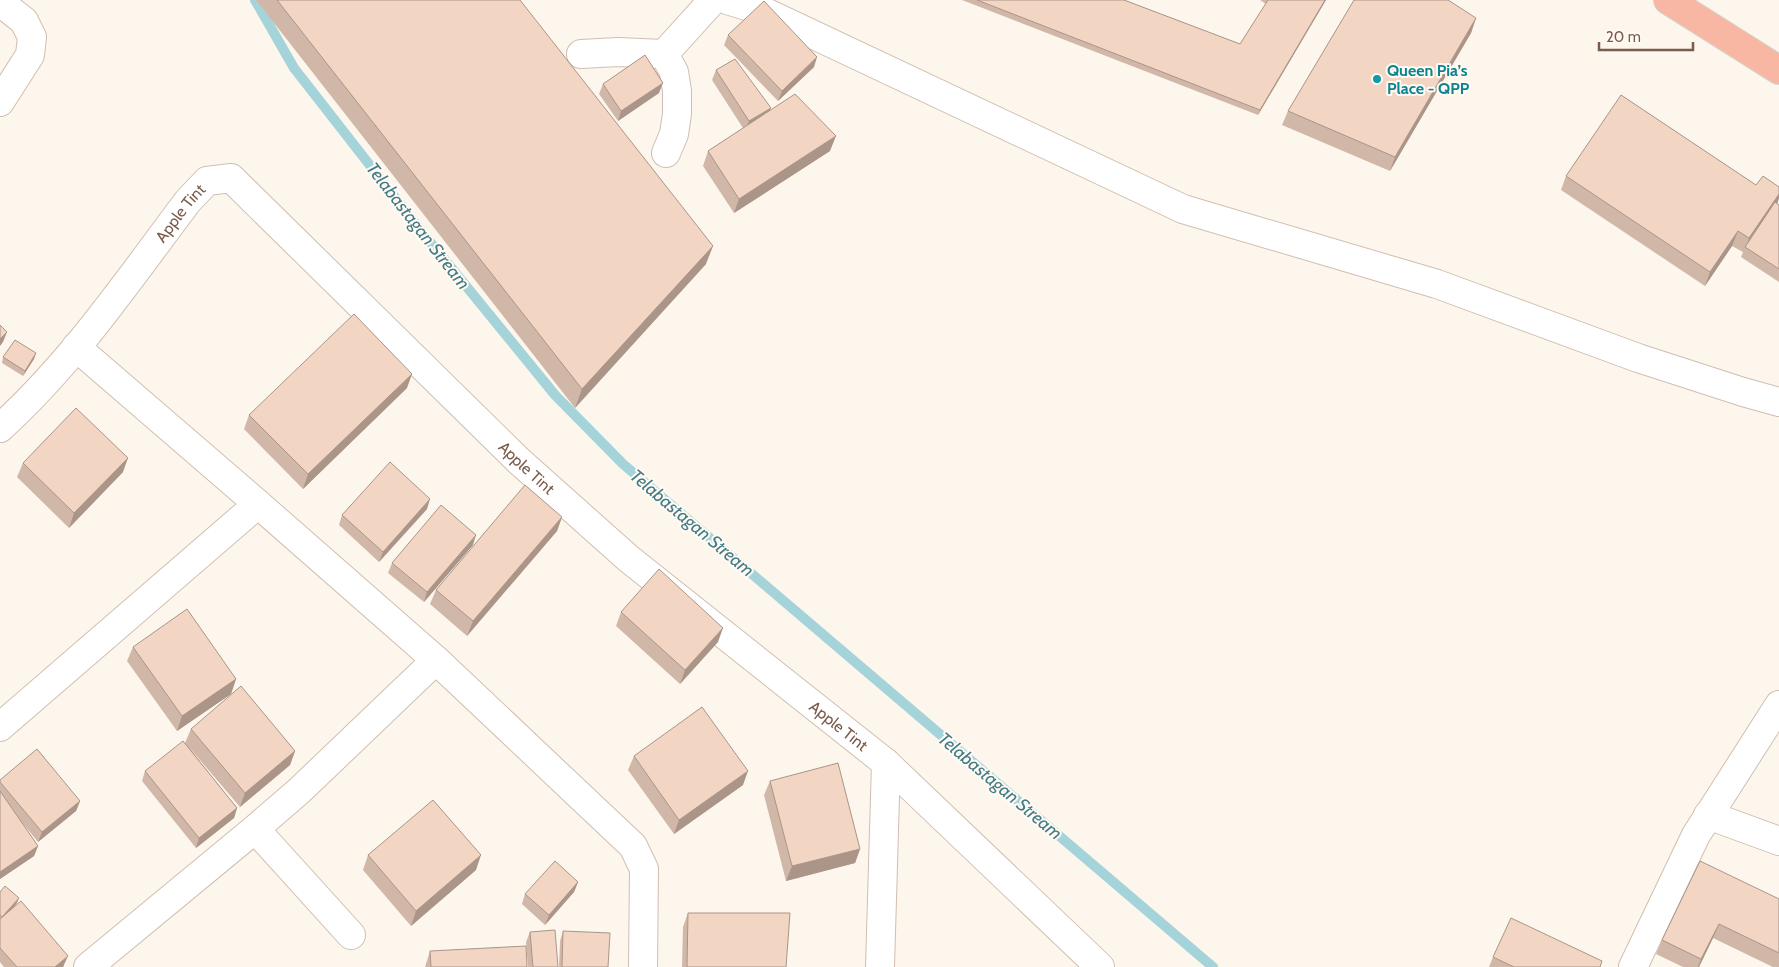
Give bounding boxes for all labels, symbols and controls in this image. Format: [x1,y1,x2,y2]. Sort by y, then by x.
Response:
scale bar [1599,20,1693,52]
text: 20 m [1606,28,1641,46]
place label: Queen Pia’s Place - QPP [1387,61,1470,98]
marker: Queen Pia’s Place - QPP [1371,73,1383,85]
water label: Telabastagan Stream [362,158,474,294]
street label: Apple Tint [151,179,209,246]
street label: Apple Tint [495,437,559,498]
water label: Telabastagan Stream [626,465,758,581]
street label: Apple Tint [806,697,872,755]
water label: Telabastagan Stream [934,728,1066,844]

